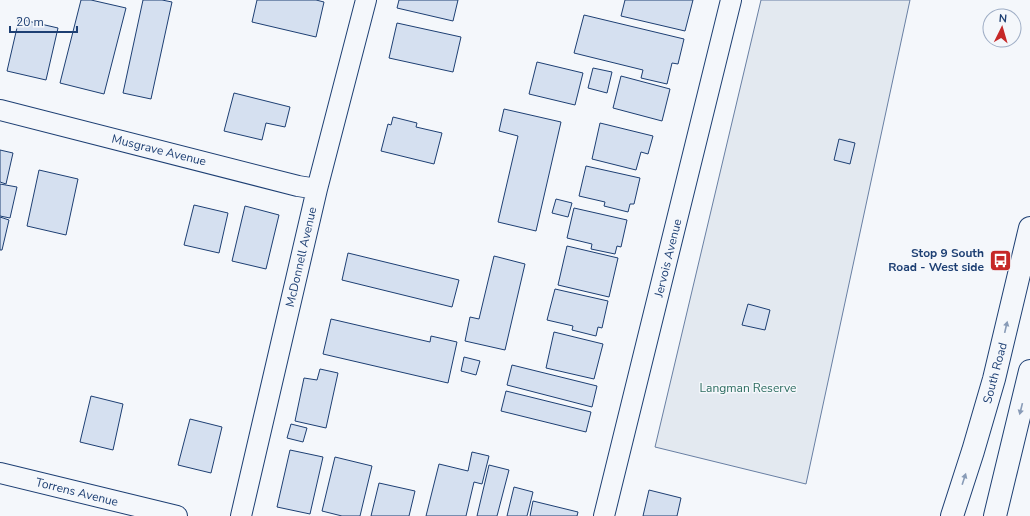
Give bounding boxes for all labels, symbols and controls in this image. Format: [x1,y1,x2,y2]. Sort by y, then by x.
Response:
scale bar [10,8,77,34]
north arrow [982,8,1022,48]
text: N [998,11,1008,26]
text: 20 m [16,14,44,30]
street label: Musgrave Avenue [110,131,208,169]
street label: McDonnell Avenue [282,205,320,309]
street label: Jervois Avenue [650,217,685,300]
place label: Stop 9 South Road - West side [888,245,984,275]
bus stop icon: Stop 9 South Road - West side [987,247,1013,273]
one-way arrow [1004,321,1010,333]
street label: South Road [979,341,1011,405]
park label: Langman Reserve [700,380,796,396]
one-way arrow [1017,403,1023,415]
one-way arrow [961,473,967,485]
street label: Torrens Avenue [34,474,120,510]

